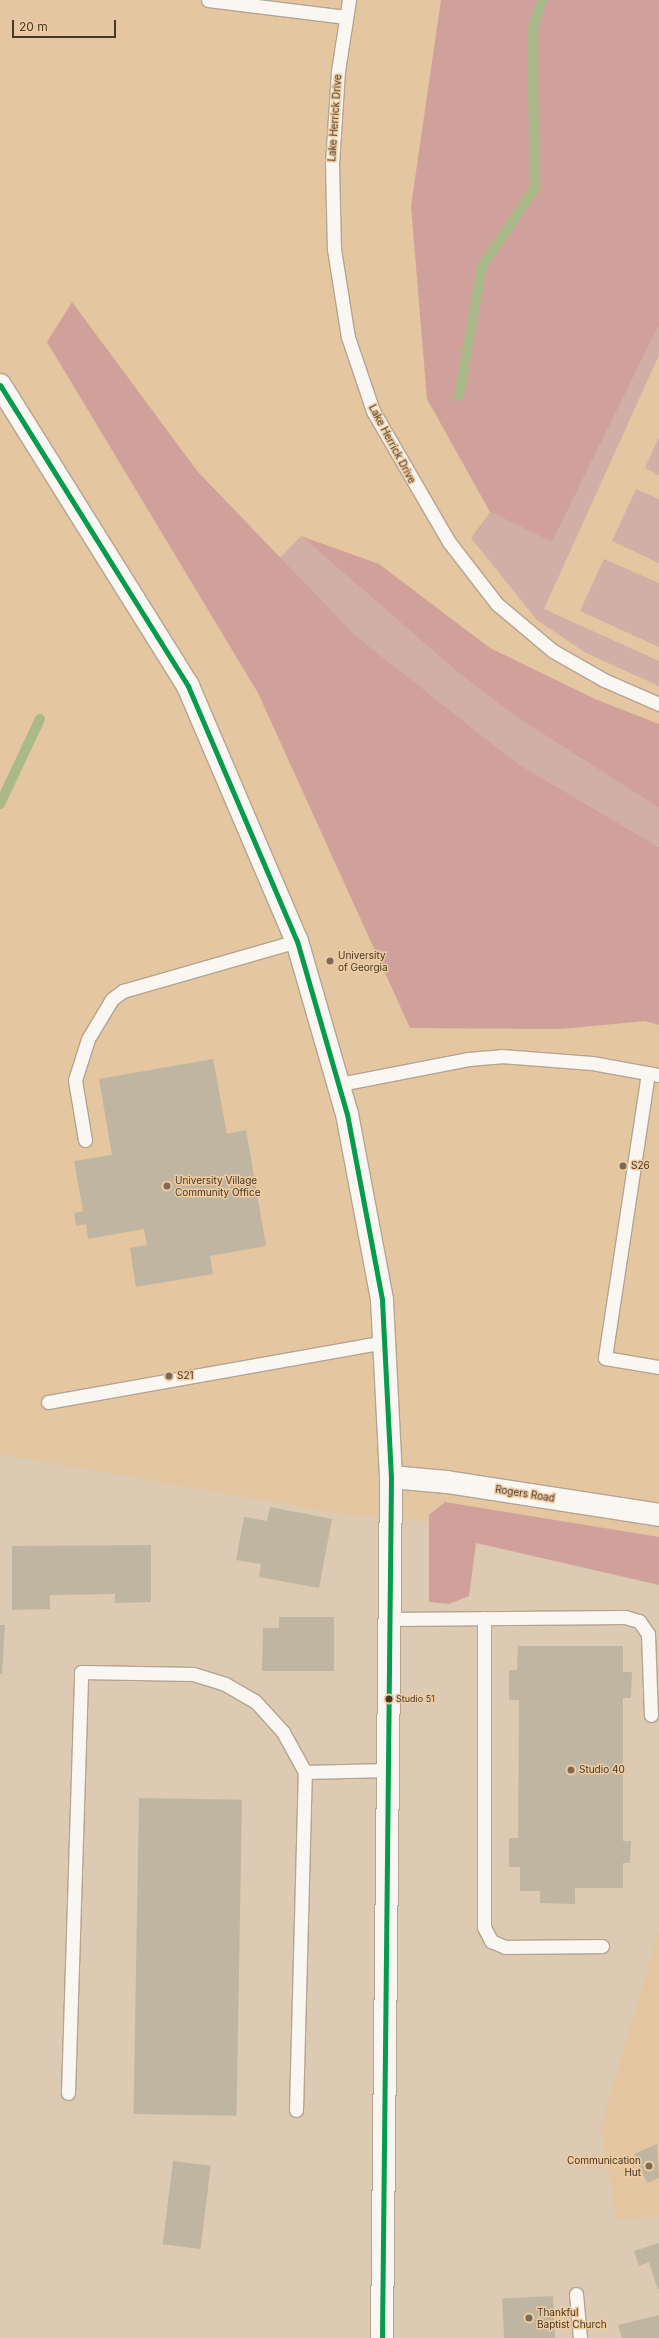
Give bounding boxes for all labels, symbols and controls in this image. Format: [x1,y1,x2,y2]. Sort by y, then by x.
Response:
scale bar [14,12,118,38]
text: 20 m [19,19,48,34]
street label: Lake Herrick Drive [326,74,344,162]
street label: Lake Herrick Drive [366,403,418,485]
place label: University of Georgia [338,949,388,972]
marker: University of Georgia [325,956,335,966]
place label: S26 [631,1160,650,1172]
marker: S26 [618,1161,628,1171]
place label: University Village Community Office [175,1174,261,1198]
marker: University Village Community Office [162,1181,172,1191]
place label: S21 [177,1370,194,1382]
marker: S21 [164,1371,174,1381]
street label: Rogers Road [494,1483,556,1505]
marker: Studio 51 [384,1694,394,1704]
place label: Studio 51 [396,1694,435,1704]
place label: Studio 40 [579,1764,625,1776]
marker: Studio 40 [566,1765,576,1775]
place label: Communication Hut [567,2154,641,2178]
marker: Communication Hut [644,2161,654,2171]
place label: Thankful Baptist Church [537,2306,607,2330]
marker: Thankful Baptist Church [524,2313,534,2323]

